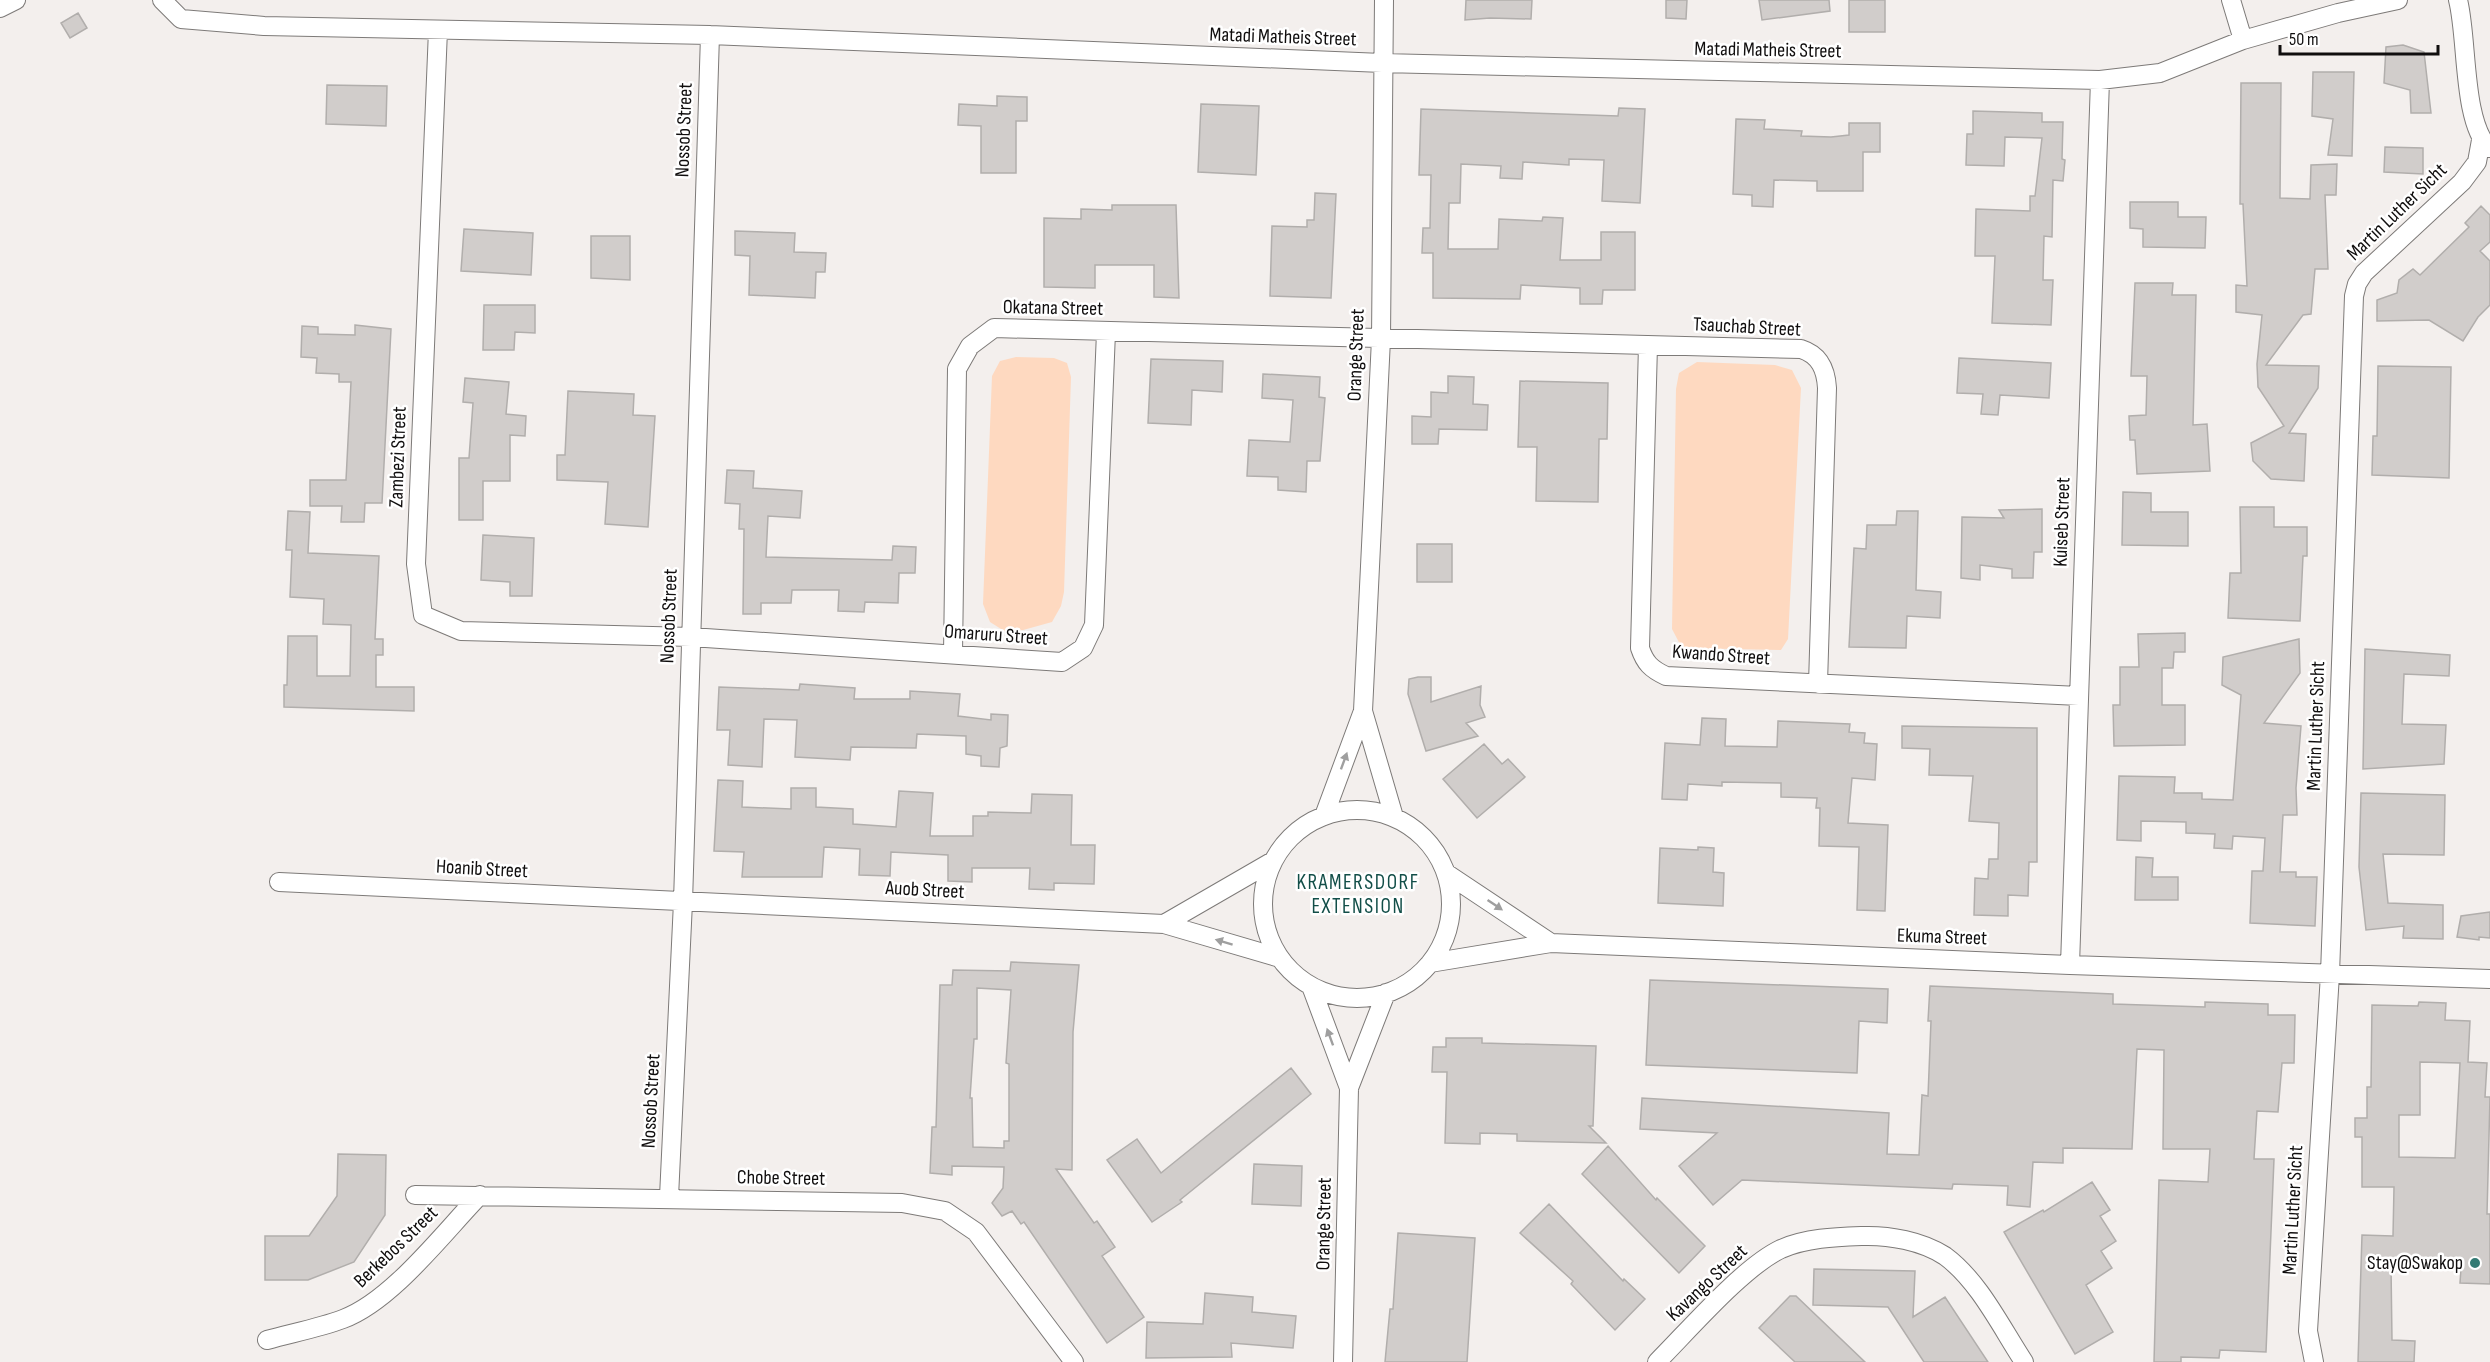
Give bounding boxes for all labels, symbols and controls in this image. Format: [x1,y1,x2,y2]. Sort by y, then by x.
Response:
scale bar [2280,18,2438,56]
street label: Matadi Matheis Street [1209,22,1357,52]
text: 50 m [2289,29,2319,50]
street label: Matadi Matheis Street [1694,37,1842,63]
street label: Nossob Street [670,82,698,178]
street label: Martin Luther Sicht [2342,158,2452,266]
street label: Okatana Street [1003,295,1103,321]
street label: Orange Street [1342,308,1370,402]
street label: Tsauchab Street [1692,312,1802,342]
street label: Zambezi Street [384,406,412,508]
street label: Kuiseb Street [2048,477,2076,567]
street label: Nossob Street [655,568,683,664]
street label: Omaruru Street [943,619,1049,651]
street label: Kwando Street [1671,640,1771,670]
street label: Martin Luther Sicht [2302,661,2330,791]
one-way arrow [1340,752,1349,770]
street label: Hoanib Street [435,855,529,883]
district label: KRAMERSDORF EXTENSION [1297,870,1419,919]
street label: Auob Street [884,876,965,904]
one-way arrow [1486,899,1502,911]
street label: Ekuma Street [1897,923,1987,951]
one-way arrow [1215,937,1233,946]
one-way arrow [1325,1028,1335,1046]
street label: Nossob Street [637,1053,665,1149]
street label: Martin Luther Sicht [2278,1145,2308,1275]
street label: Chobe Street [737,1165,825,1191]
street label: Orange Street [1311,1177,1337,1271]
street label: Berkebos Street [349,1201,443,1293]
street label: Kavango Street [1662,1240,1752,1326]
place label: Stay@Swakop [2367,1251,2463,1275]
marker: Stay@Swakop [2468,1256,2482,1270]

